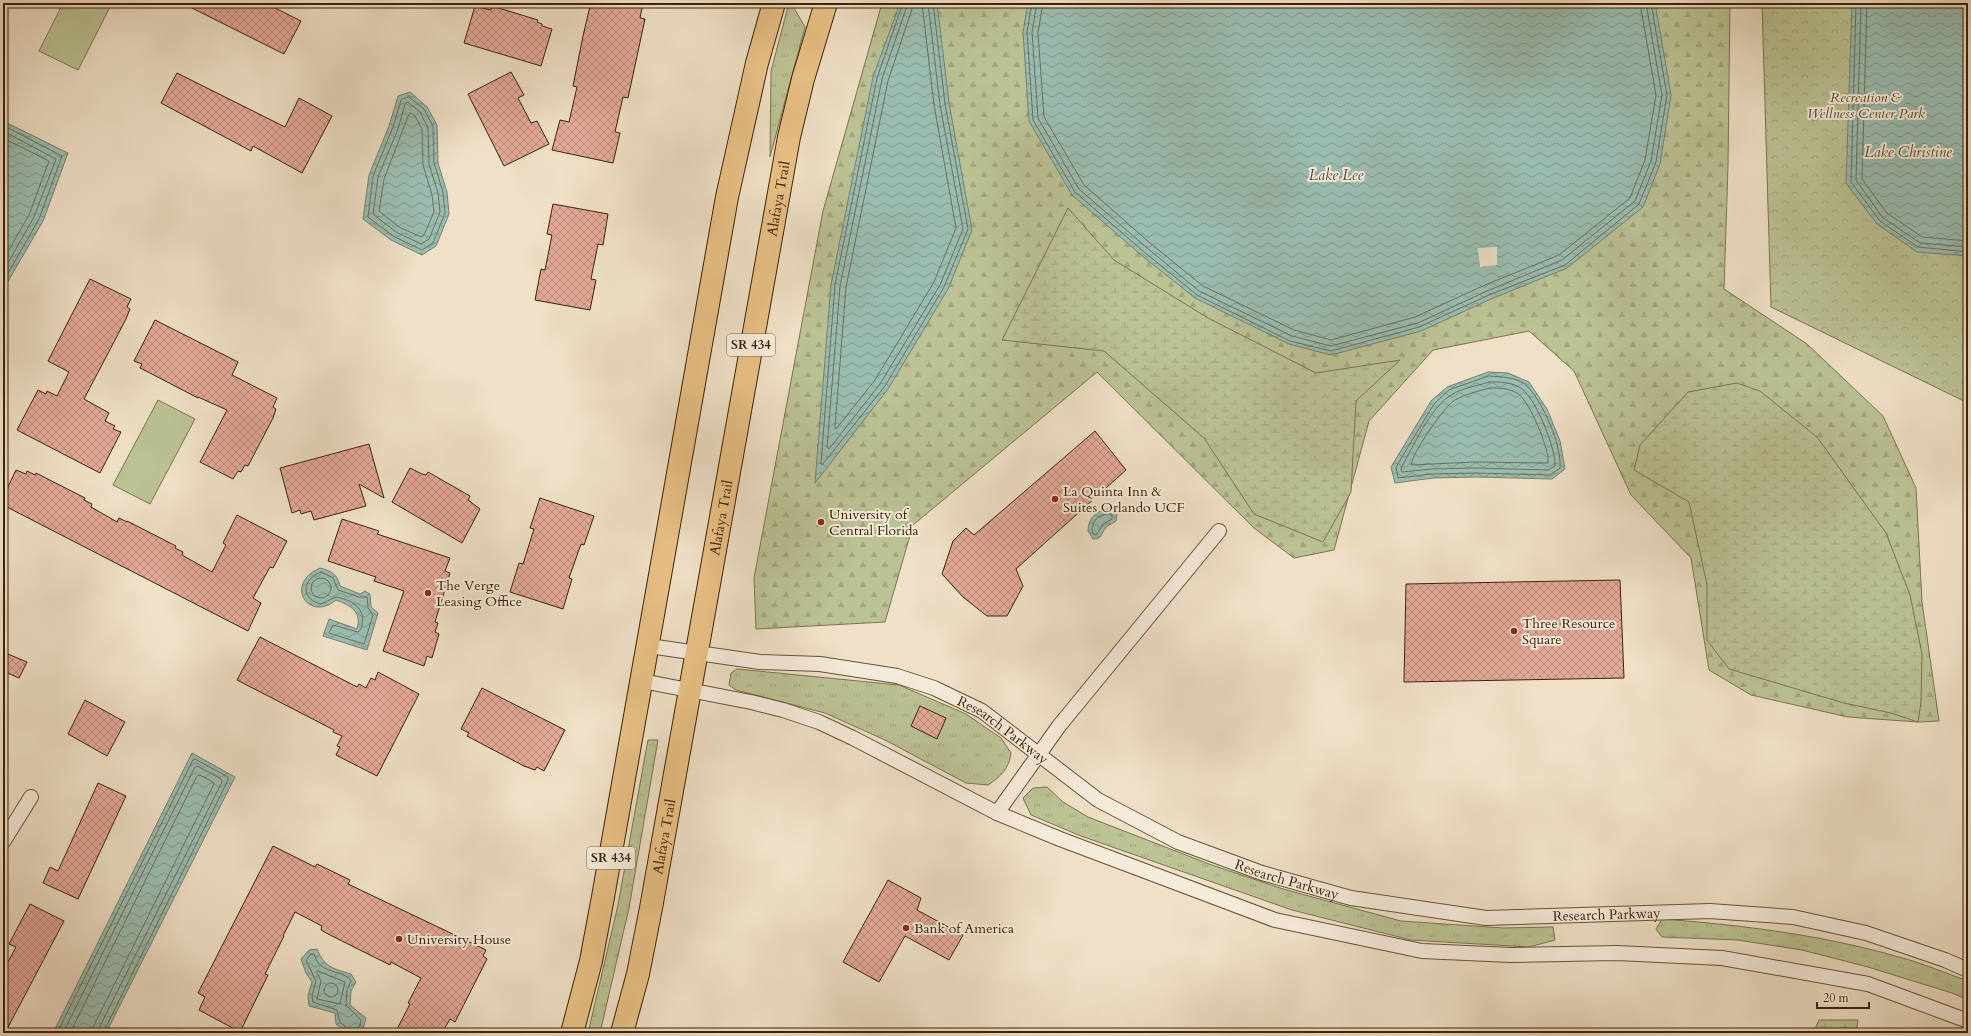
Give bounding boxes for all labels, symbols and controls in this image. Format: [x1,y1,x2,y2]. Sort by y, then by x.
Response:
park label: Recreation & Wellness Center Park [1807,88,1925,123]
water label: Lake Christine [1864,142,1952,162]
street label: Alafaya Trail [762,159,794,238]
water label: Lake Lee [1309,165,1363,185]
road number: SR 434 [727,334,775,356]
street label: Alafaya Trail [705,478,737,557]
place label: La Quinta Inn & Suites Orlando UCF [1063,482,1185,517]
marker: La Quinta Inn & Suites Orlando UCF [1050,494,1060,504]
place label: University of Central Florida [829,505,919,540]
marker: University of Central Florida [816,517,826,527]
place label: The Verge Leasing Office [436,576,522,611]
marker: The Verge Leasing Office [423,588,433,598]
place label: Three Resource Square [1522,614,1615,649]
marker: Three Resource Square [1509,626,1519,636]
street label: Research Parkway [954,691,1053,769]
street label: Alafaya Trail [648,797,680,876]
road number: SR 434 [587,847,635,869]
street label: Research Parkway [1232,854,1342,904]
street label: Research Parkway [1553,903,1661,925]
place label: Bank of America [914,919,1014,938]
marker: Bank of America [901,923,911,933]
place label: University House [407,930,511,949]
marker: University House [394,934,404,944]
scale bar [1817,984,1869,1010]
text: 20 m [1823,990,1850,1006]

